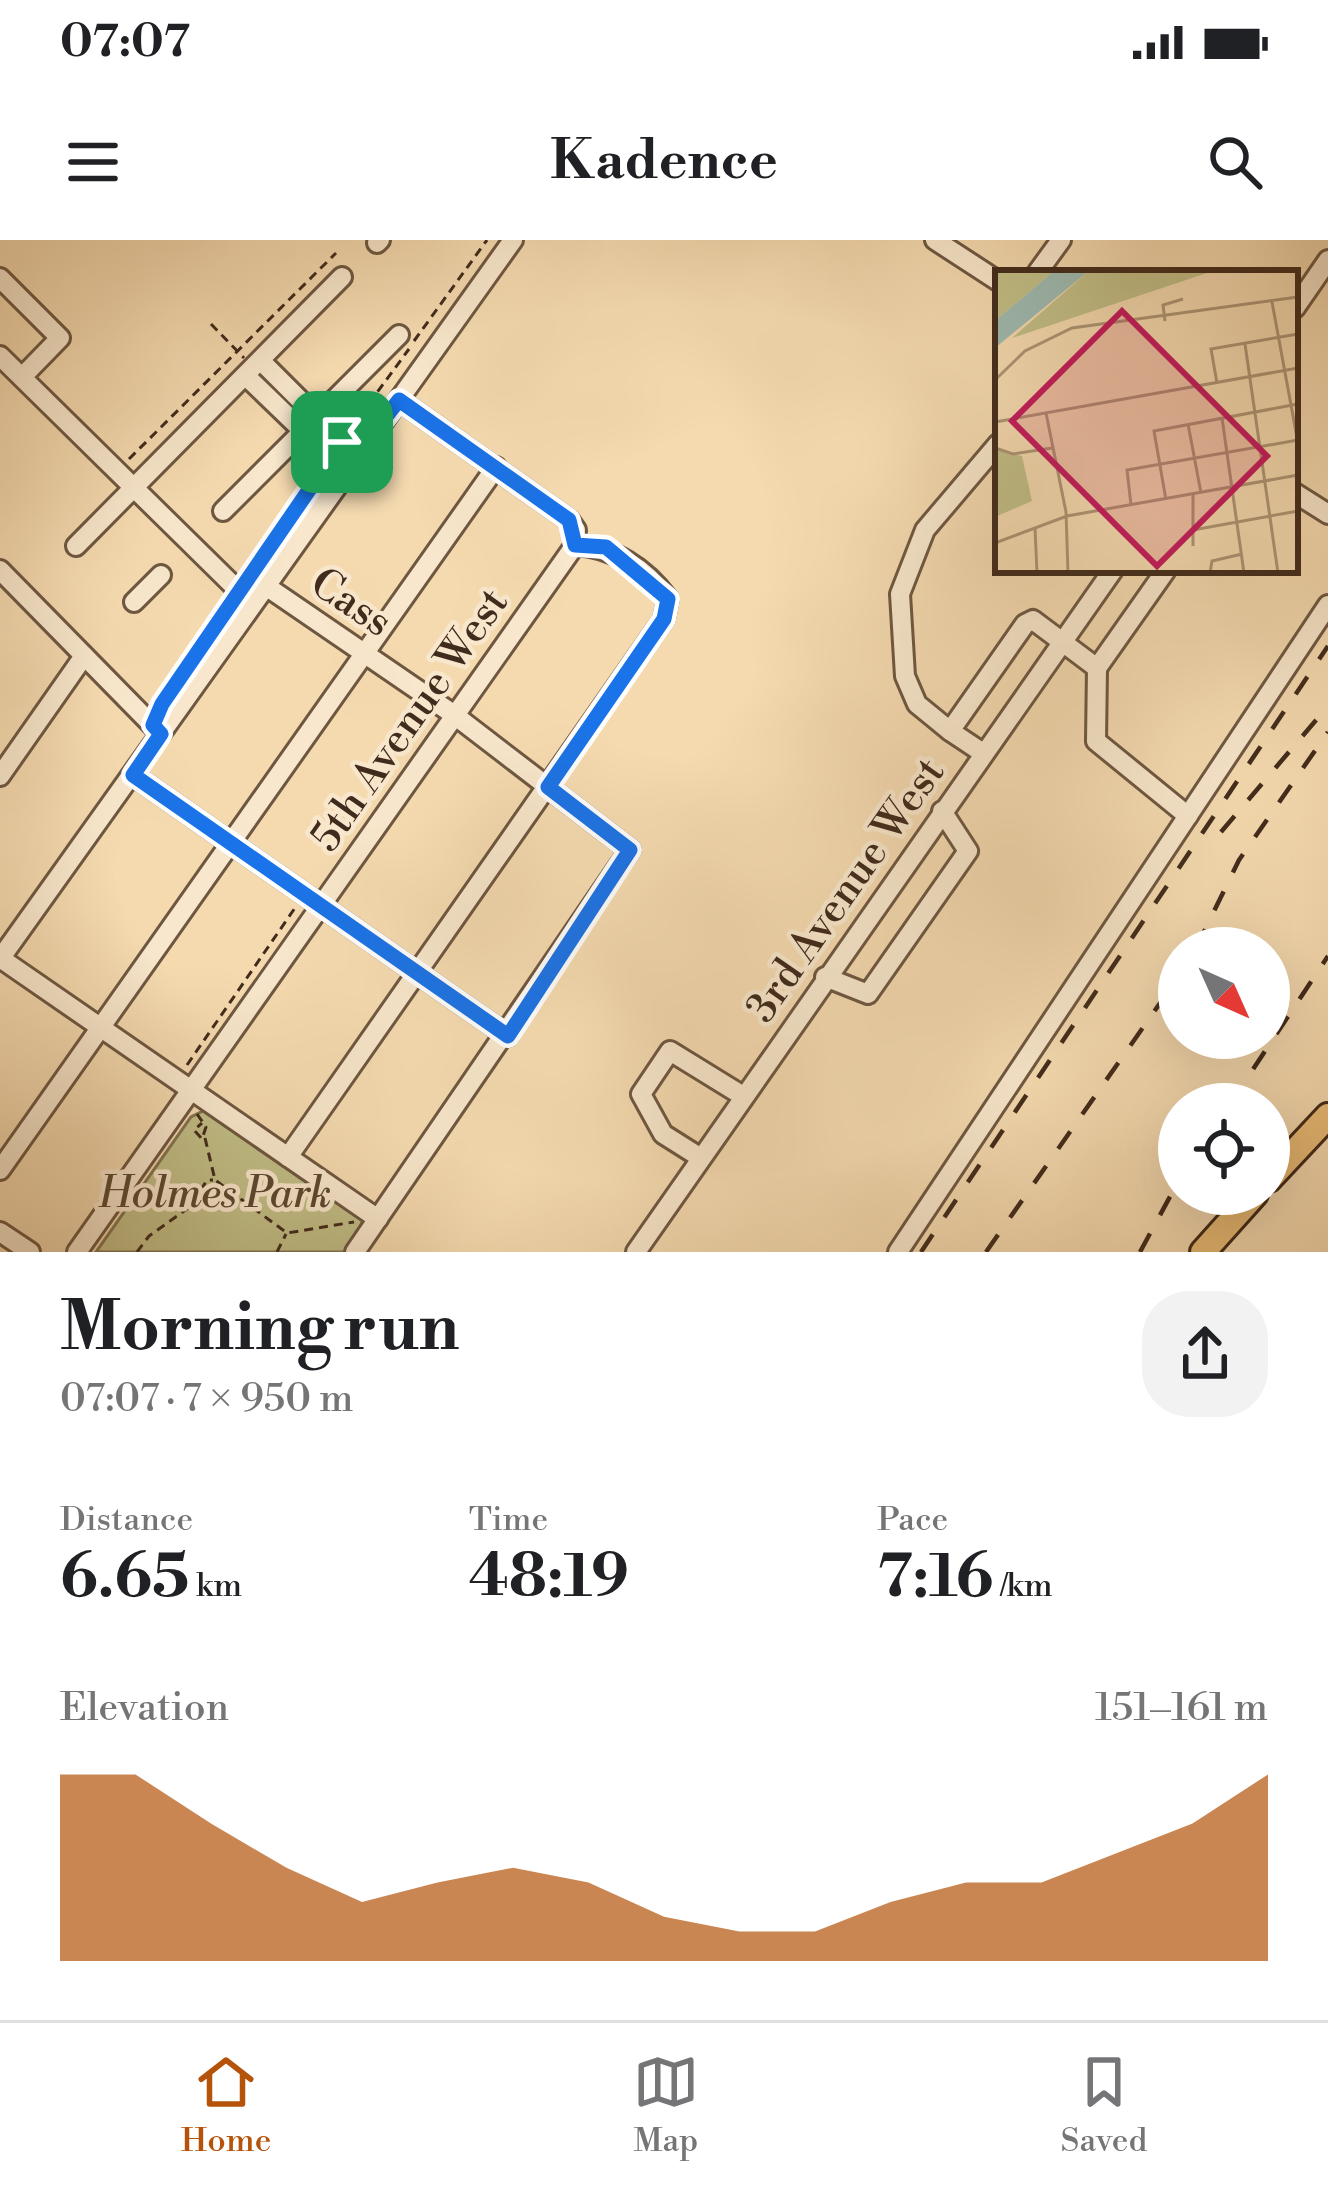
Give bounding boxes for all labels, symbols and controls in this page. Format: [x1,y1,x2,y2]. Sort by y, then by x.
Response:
text: 07:07 [60,14,190,71]
text: Kadence [550,128,778,196]
icon: menu [60,129,126,195]
icon: search [1202,129,1268,195]
inset map [995,270,1298,573]
pin [291,391,393,493]
icon: arrive [309,409,375,475]
street label: Cass [300,557,401,649]
street label: 5th Avenue West [300,578,521,862]
street label: 3rd Avenue West [735,748,957,1033]
north arrow [1158,927,1290,1059]
map controls [1158,927,1290,1215]
button: locate [1158,1083,1290,1215]
park label: Holmes Park [98,1168,331,1221]
text: Morning run [60,1288,459,1371]
button: share [1142,1291,1268,1417]
text: 07:07 · 7 × 950 m [60,1375,353,1424]
text: Distance [60,1500,193,1541]
text: Time [469,1500,548,1541]
text: Pace [877,1500,948,1541]
text: 6.65 [60,1541,189,1616]
text: 48:19 [469,1541,629,1616]
text: 7:16 [877,1541,993,1616]
text: km [189,1566,242,1607]
text: /km [993,1566,1053,1607]
text: Elevation [60,1684,229,1733]
text: 151–161 m [1095,1684,1268,1733]
tab: Home [181,2049,271,2162]
tab: Map [633,2049,699,2162]
tab: Saved [1061,2049,1147,2162]

